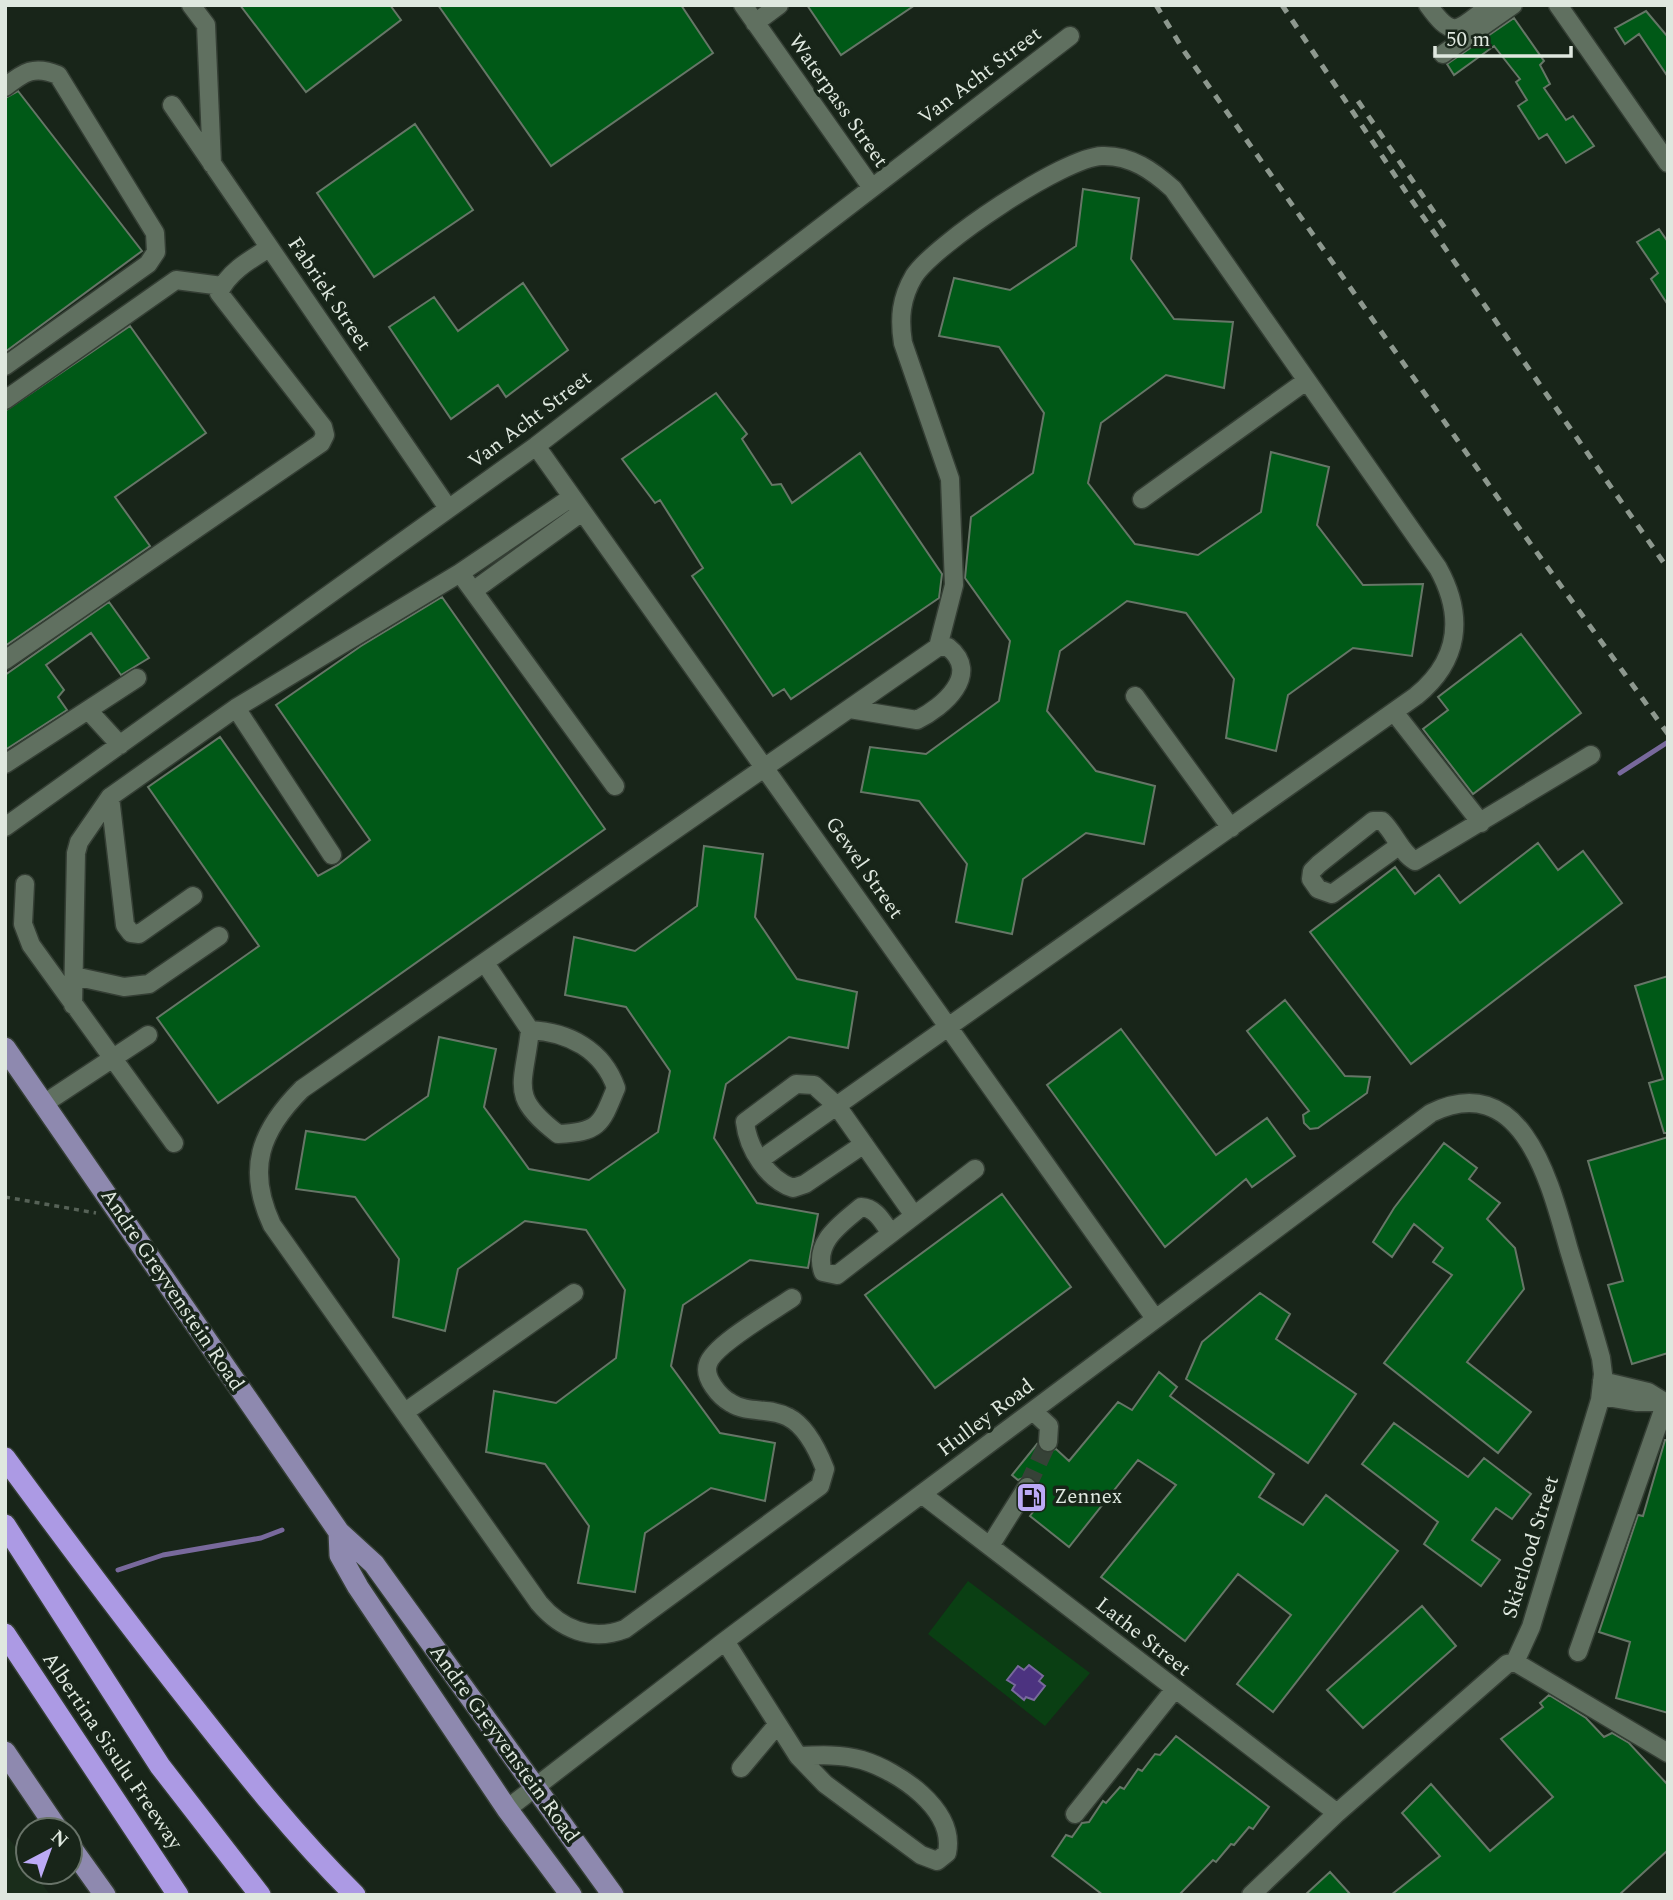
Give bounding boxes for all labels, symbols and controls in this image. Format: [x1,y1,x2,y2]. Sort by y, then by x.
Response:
scale bar [1435,14,1572,58]
street label: Van Acht Street [911,19,1049,133]
text: 50 m [1446,24,1490,56]
street label: Waterpass Street [780,28,896,174]
street label: Fabriek Street [279,231,379,357]
street label: Van Acht Street [461,363,599,477]
street label: Gewel Street [817,810,911,926]
street label: Andre Greyvenstein Road [92,1182,252,1398]
street label: Hulley Road [931,1371,1041,1465]
street label: Skietlood Street [1494,1472,1568,1622]
fuel station icon: Zennex [1014,1480,1048,1514]
place label: Zennex [1054,1481,1122,1513]
street label: Lathe Street [1088,1589,1198,1685]
street label: Andre Greyvenstein Road [421,1638,587,1850]
street label: Albertina Sisulu Freeway [34,1646,191,1857]
north arrow [14,1816,84,1886]
text: N [44,1823,75,1855]

